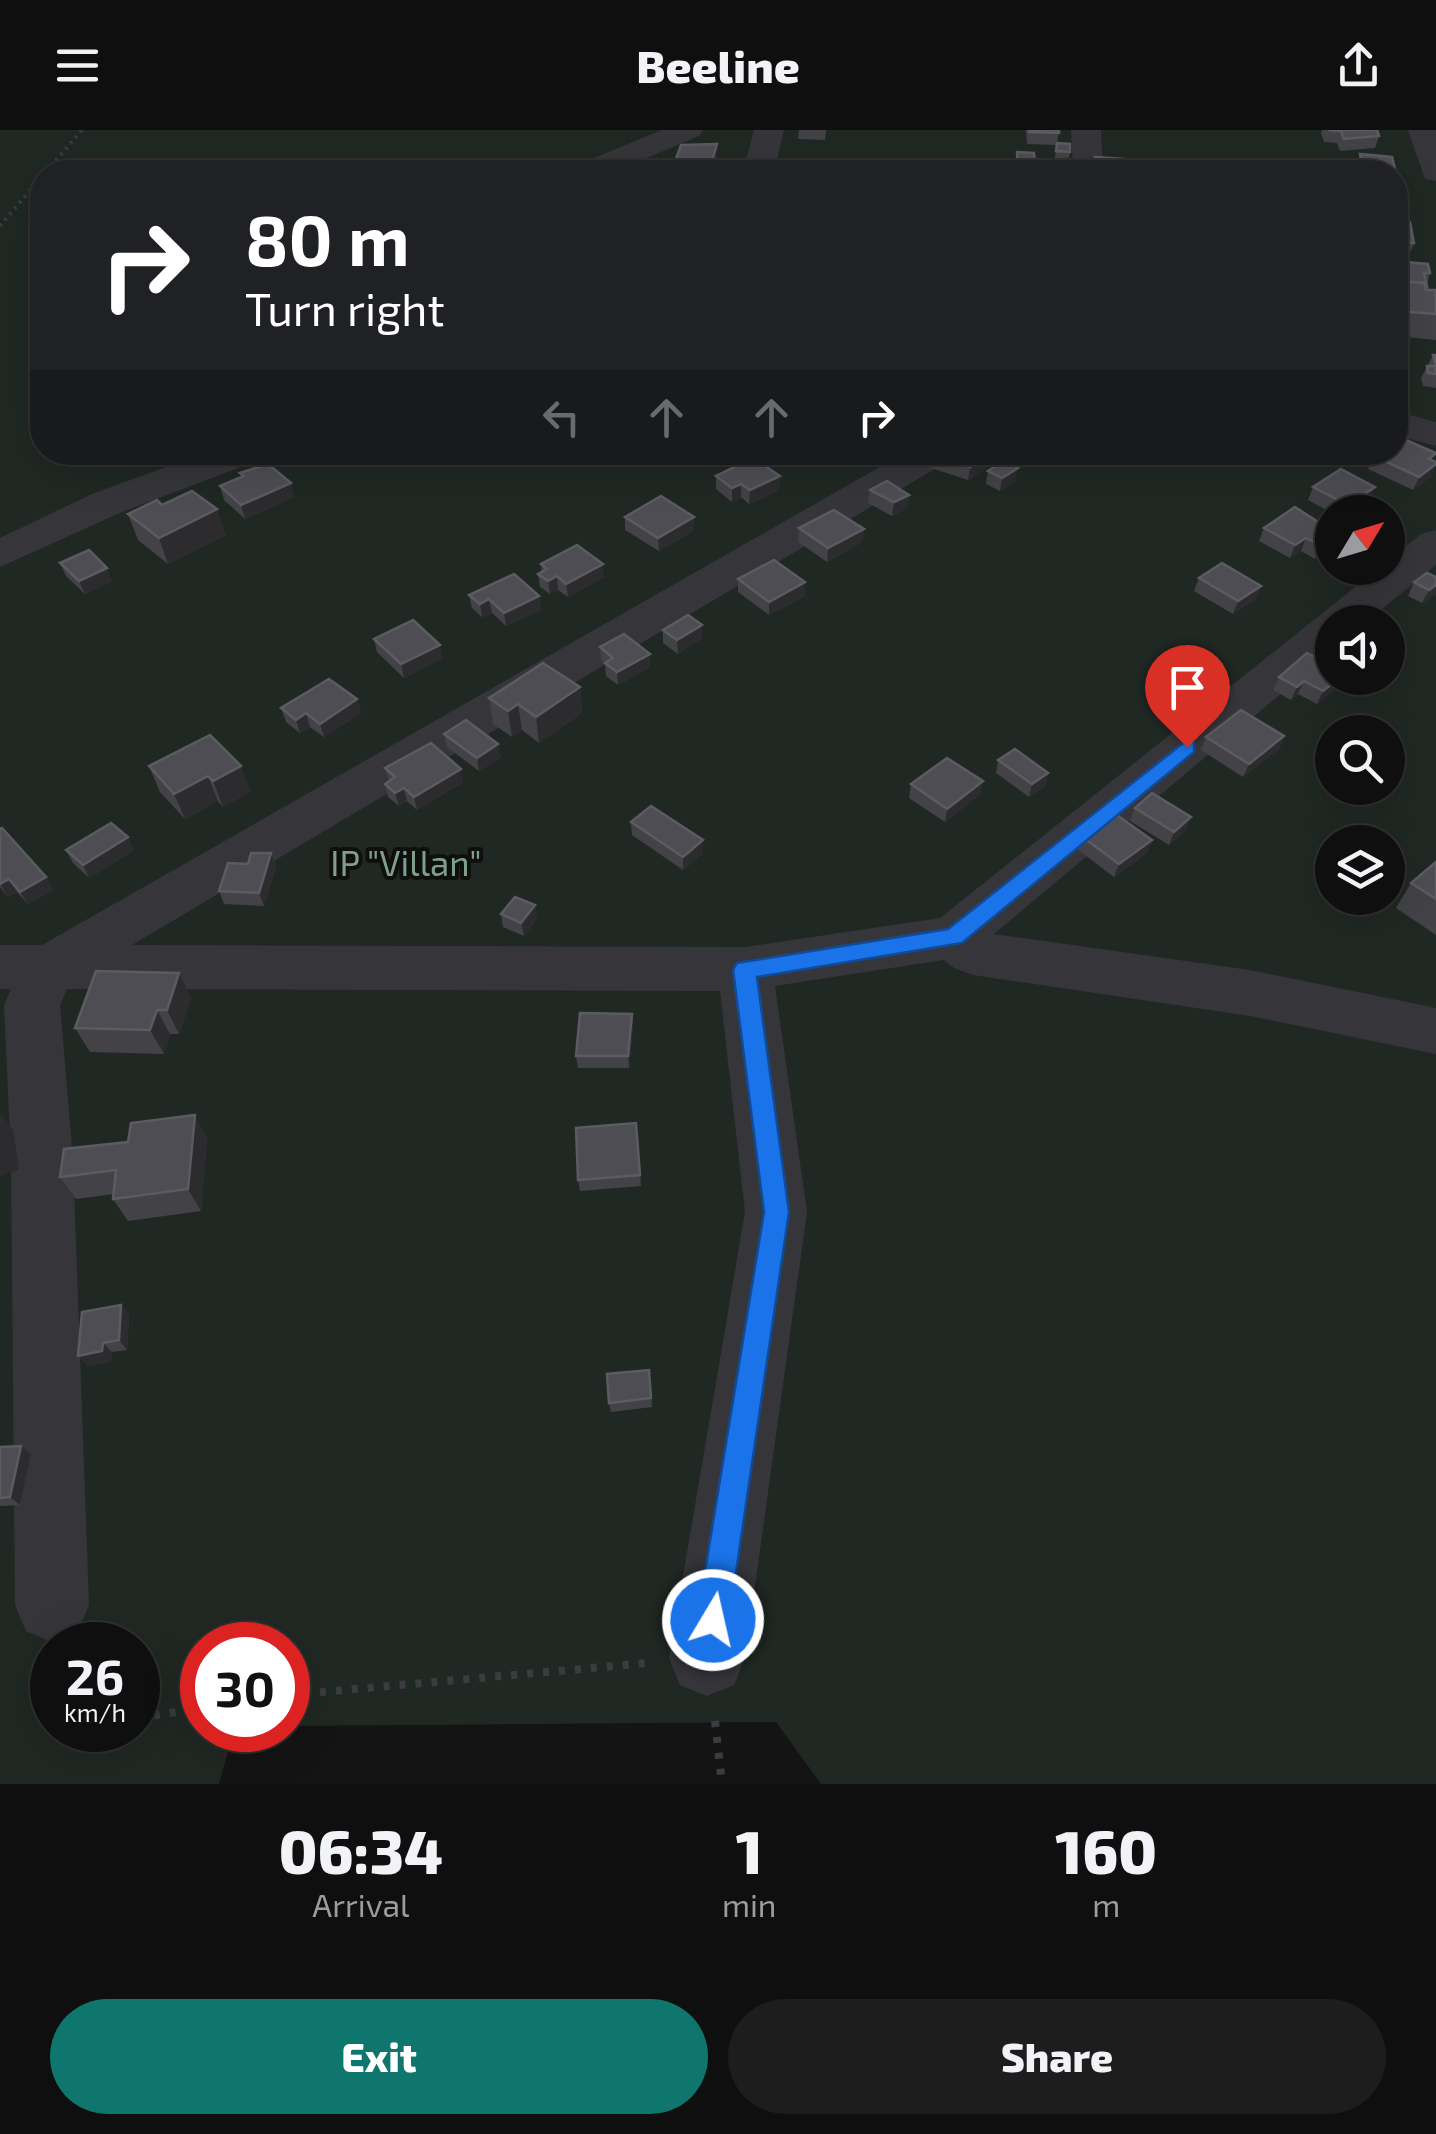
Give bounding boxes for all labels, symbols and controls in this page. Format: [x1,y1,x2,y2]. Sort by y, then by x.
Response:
icon: menu [50,38,105,93]
text: Beeline [636,38,800,92]
icon: share [1331,38,1386,93]
text: 80 m [245,196,410,280]
icon: right [80,200,210,330]
text: Turn right [245,281,445,335]
icon: left [534,390,589,445]
icon: ahead [639,390,694,445]
icon: ahead [744,390,799,445]
icon: right [849,390,904,445]
north arrow [1315,495,1405,585]
map controls [1315,495,1405,915]
button: sound [1315,605,1405,695]
pin [1145,645,1230,748]
icon: arrive [1160,660,1215,715]
button: search [1315,715,1405,805]
button: layers [1315,825,1405,915]
park label: IP "Villan" [330,841,482,883]
position arrow [661,1568,765,1672]
speed limit sign: 30 [180,1622,310,1752]
text: 26 [66,1645,124,1705]
text: km/h [64,1697,126,1727]
text: 06:34 [279,1814,443,1886]
text: 1 [736,1814,763,1886]
text: 160 [1055,1814,1157,1886]
text: Arrival [312,1885,410,1923]
text: min [722,1885,776,1923]
text: m [1092,1885,1120,1923]
button: Exit [50,1999,708,2114]
button: Share [728,1999,1386,2114]

